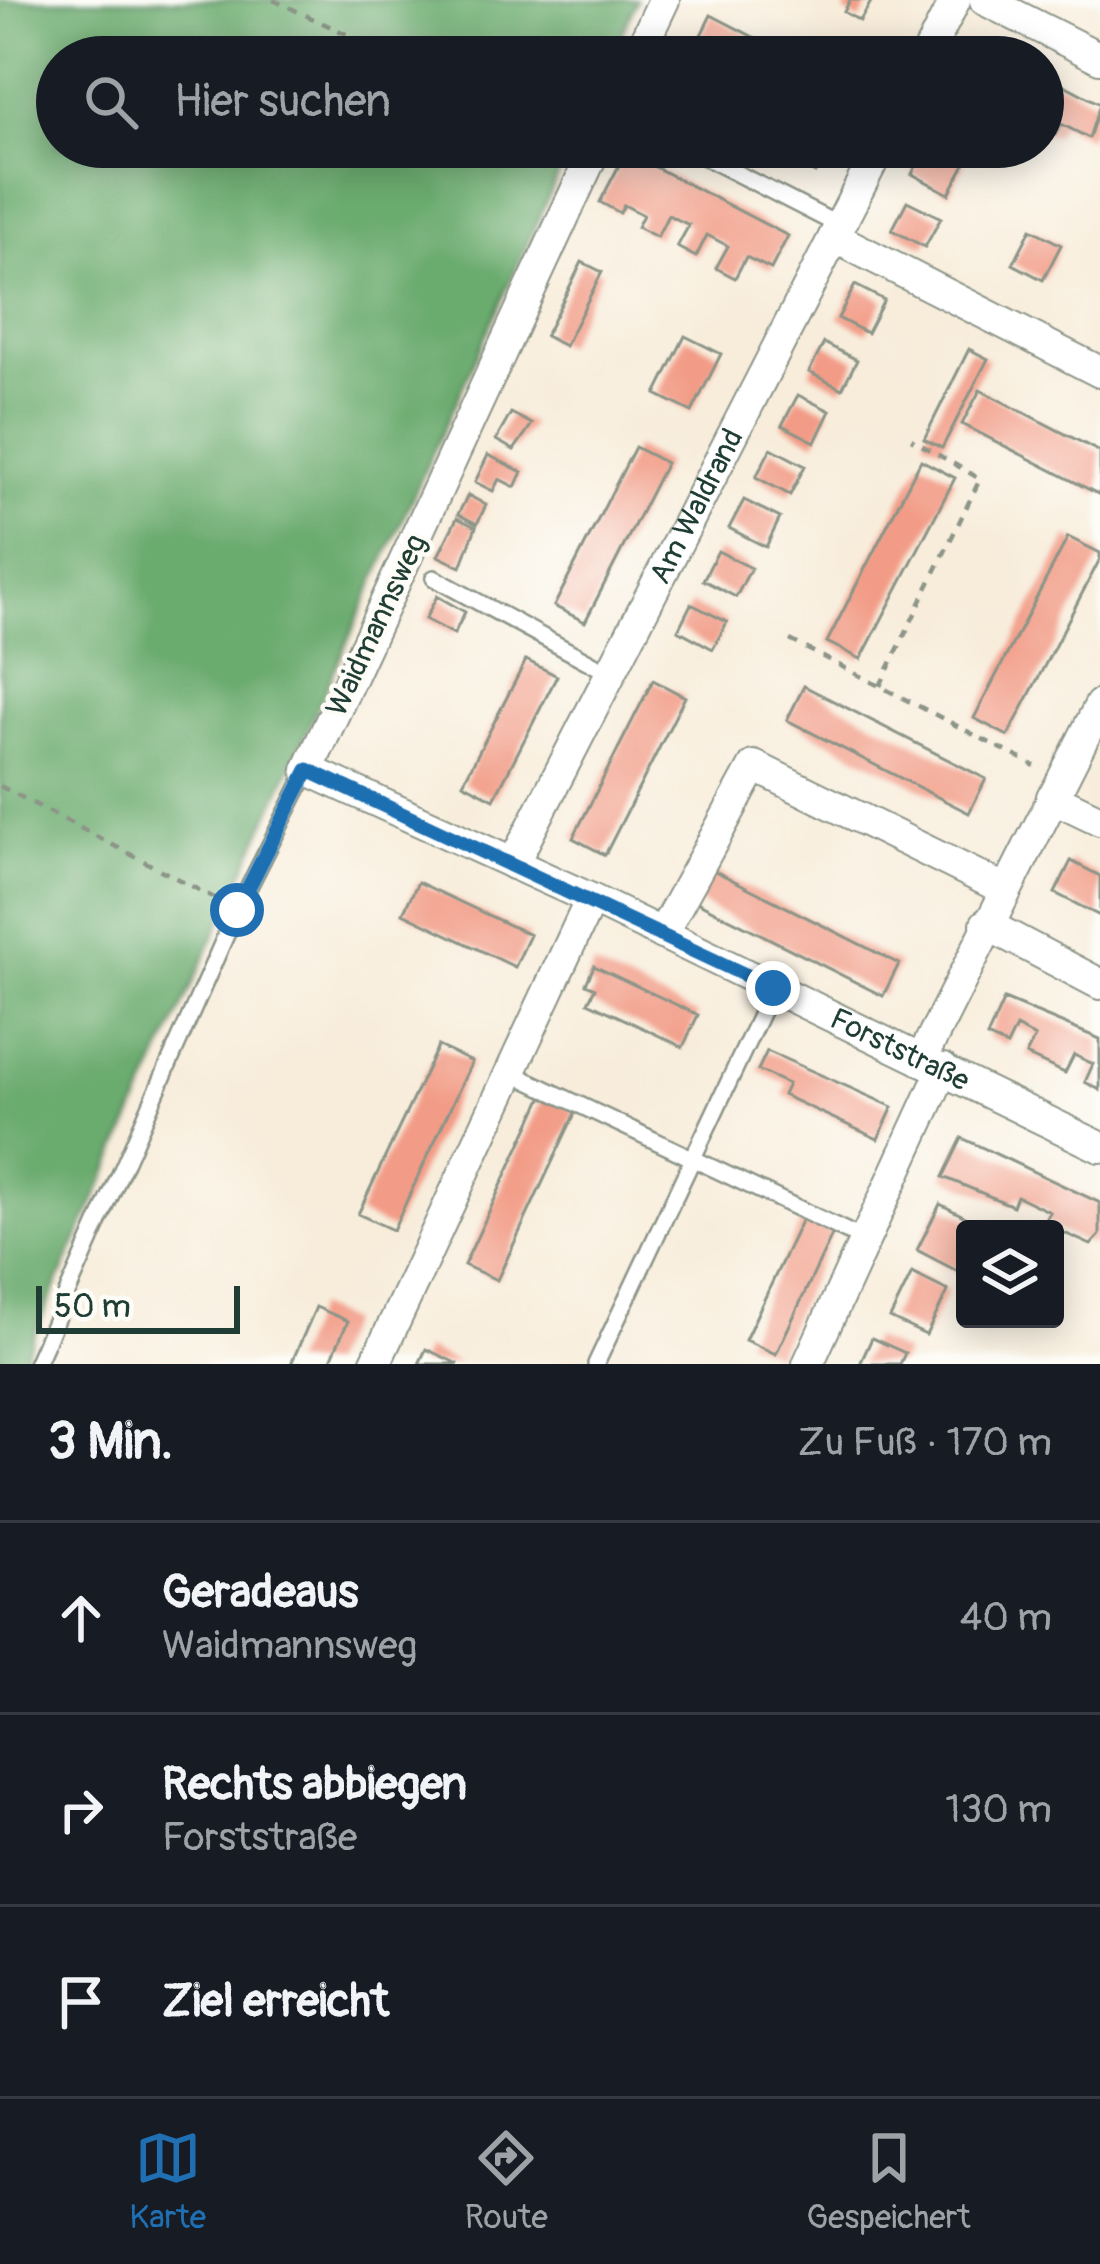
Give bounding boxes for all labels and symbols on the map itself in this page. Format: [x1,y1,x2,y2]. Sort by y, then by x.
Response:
street label: Am Waldrand [642,423,752,590]
street label: Waidmannsweg [318,528,435,722]
route start [210,883,264,937]
route end [746,961,800,1015]
street label: Forststraße [824,1000,976,1100]
scale bar [36,1280,240,1333]

